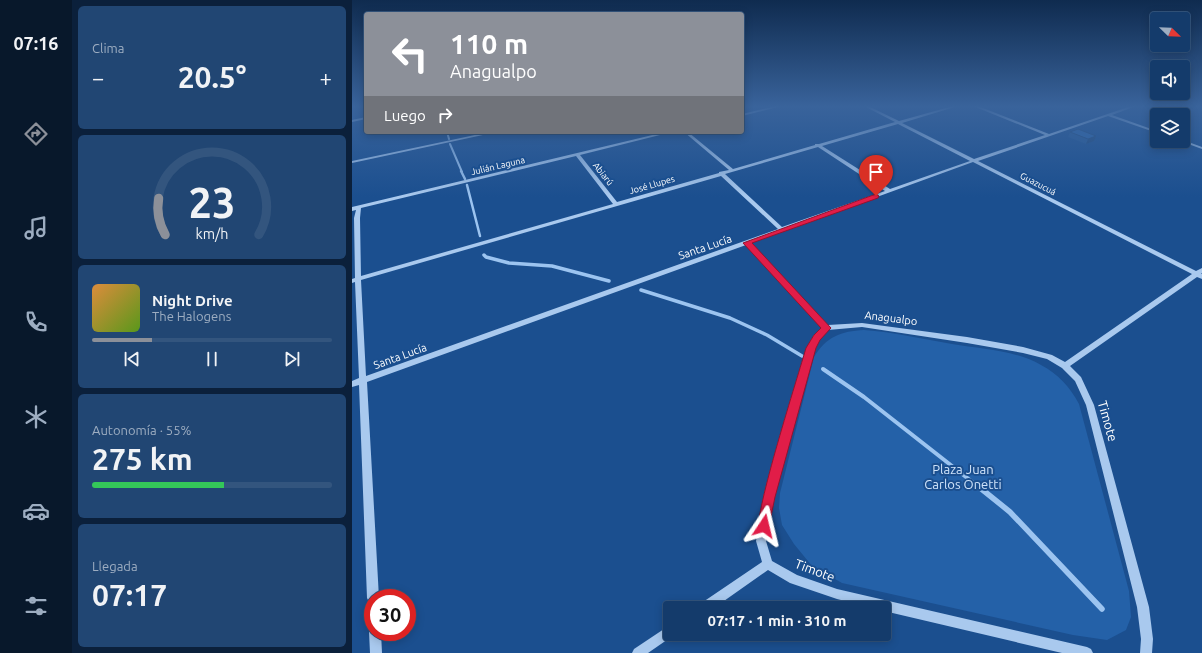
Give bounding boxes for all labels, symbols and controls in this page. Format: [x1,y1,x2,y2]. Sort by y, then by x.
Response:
north arrow [1150,12,1190,52]
map controls [1150,12,1190,148]
icon: left [384,28,436,80]
text: 110 m [450,28,528,59]
text: 07:16 [13,33,59,53]
text: Clima [92,41,124,55]
text: 20.5° [178,60,246,94]
button: sound [1150,60,1190,100]
text: Anagualpo [450,61,537,81]
text: − [92,65,104,90]
text: + [320,65,332,90]
icon: right [434,104,456,126]
text: Luego [384,107,426,124]
button: layers [1150,108,1190,148]
icon: directions [22,120,50,148]
street label: Julián Laguna [470,155,526,177]
pin [859,155,893,196]
street label: Abiarú [591,160,615,188]
icon: arrive [865,161,887,183]
street label: Guazucuá [1018,171,1058,197]
street label: José Llupes [628,174,676,196]
text: 23 [189,179,235,226]
icon: music [22,214,50,242]
text: km/h [196,226,228,242]
street label: Santa Lucía [677,232,733,262]
text: Night Drive [152,292,233,309]
icon: phone [22,308,50,336]
text: The Halogens [152,309,231,323]
street label: Anagualpo [864,309,918,327]
street label: Santa Lucía [372,341,428,371]
icon: previous [121,348,143,370]
icon: pause [201,348,223,370]
icon: next [281,348,303,370]
street label: Timote [1096,399,1120,443]
icon: climate [22,403,50,431]
text: Autonomía · 55% [92,423,191,437]
text: 275 km [92,442,193,476]
park label: Plaza Juan Carlos Onetti [924,462,1002,491]
icon: car [22,497,50,525]
position arrow [743,505,785,547]
street label: Timote [793,556,837,584]
text: Llegada [92,559,138,573]
text: 07:17 [92,578,167,612]
speed limit sign: 30 [364,589,416,641]
icon: filters [22,592,50,620]
text: 07:17 · 1 min · 310 m [708,612,846,629]

